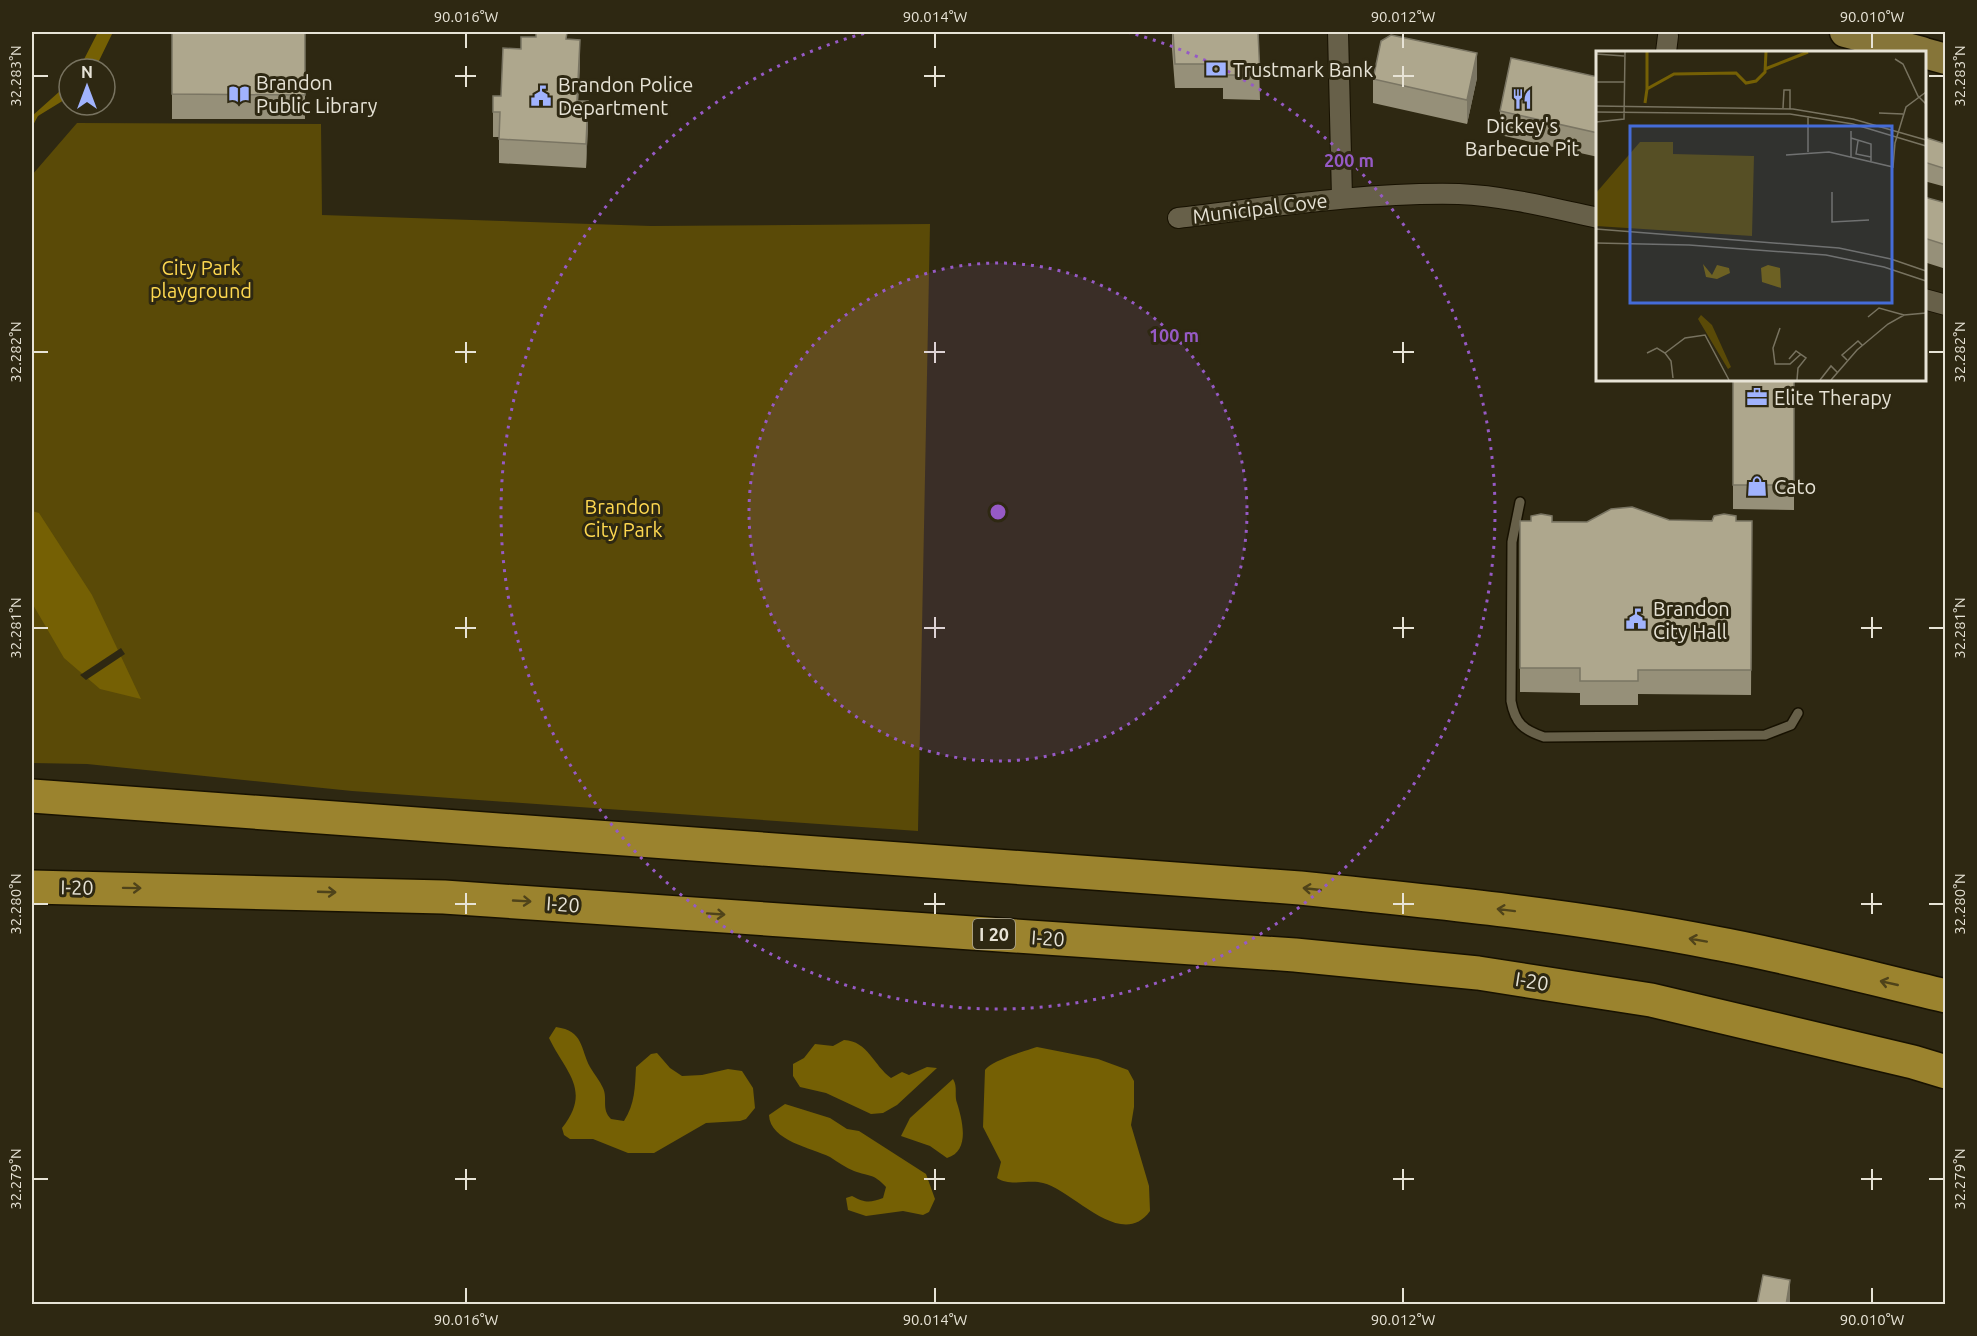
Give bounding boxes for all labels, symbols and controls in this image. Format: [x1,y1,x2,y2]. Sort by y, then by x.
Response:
text: 90.016°W [434,8,498,25]
text: 90.014°W [903,8,967,25]
text: 90.012°W [1371,8,1435,25]
text: 90.010°W [1840,8,1904,25]
text: 32.283°N [7,45,24,107]
text: 32.283°N [1951,45,1968,107]
inset map [1596,51,1926,381]
north arrow [57,57,117,117]
bank icon: Trustmark Bank [1204,57,1228,81]
place label: Trustmark Bank [1233,58,1373,81]
text: N [81,63,93,81]
place label: Brandon Public Library [256,71,378,117]
place label: Brandon Police Department [558,73,693,119]
library icon: Brandon Public Library [227,82,251,106]
public building icon: Brandon Police Department [529,84,553,108]
restaurant icon: Dickey's Barbecue Pit [1510,87,1534,111]
place label: Dickey's Barbecue Pit [1465,114,1579,160]
text: 200 m [1324,150,1374,170]
street label: Municipal Cove [1191,188,1329,228]
park label: City Park playground [150,256,252,302]
text: 32.282°N [7,321,24,383]
text: 32.282°N [1951,321,1968,383]
text: 100 m [1149,325,1199,345]
office icon: Elite Therapy [1745,385,1769,409]
place label: Elite Therapy [1774,386,1892,409]
shop icon: Cato [1745,474,1769,498]
place label: Cato [1774,475,1816,498]
park label: Brandon City Park [584,495,662,541]
centre of rings [988,502,1008,522]
text: 32.281°N [7,597,24,659]
place label: Brandon City Hall [1653,597,1730,643]
text: 32.281°N [1951,597,1968,659]
public building icon: Brandon City Hall [1624,607,1648,631]
text: 32.280°N [7,873,24,935]
text: 32.280°N [1951,873,1968,935]
street label: I-20 [60,875,94,899]
one-way arrow [121,882,141,894]
one-way arrow [1302,883,1322,894]
one-way arrow [316,887,336,898]
street label: I-20 [546,891,580,917]
one-way arrow [511,896,531,907]
one-way arrow [1496,905,1516,916]
one-way arrow [706,909,726,920]
road number: I 20 [973,919,1015,949]
street label: I-20 [1031,925,1065,951]
one-way arrow [1689,934,1709,945]
street label: I-20 [1514,967,1550,995]
one-way arrow [1879,976,1898,988]
text: 32.279°N [7,1148,24,1210]
text: 32.279°N [1951,1148,1968,1210]
text: 90.016°W [434,1311,498,1328]
text: 90.014°W [903,1311,967,1328]
text: 90.012°W [1371,1311,1435,1328]
text: 90.010°W [1840,1311,1904,1328]

